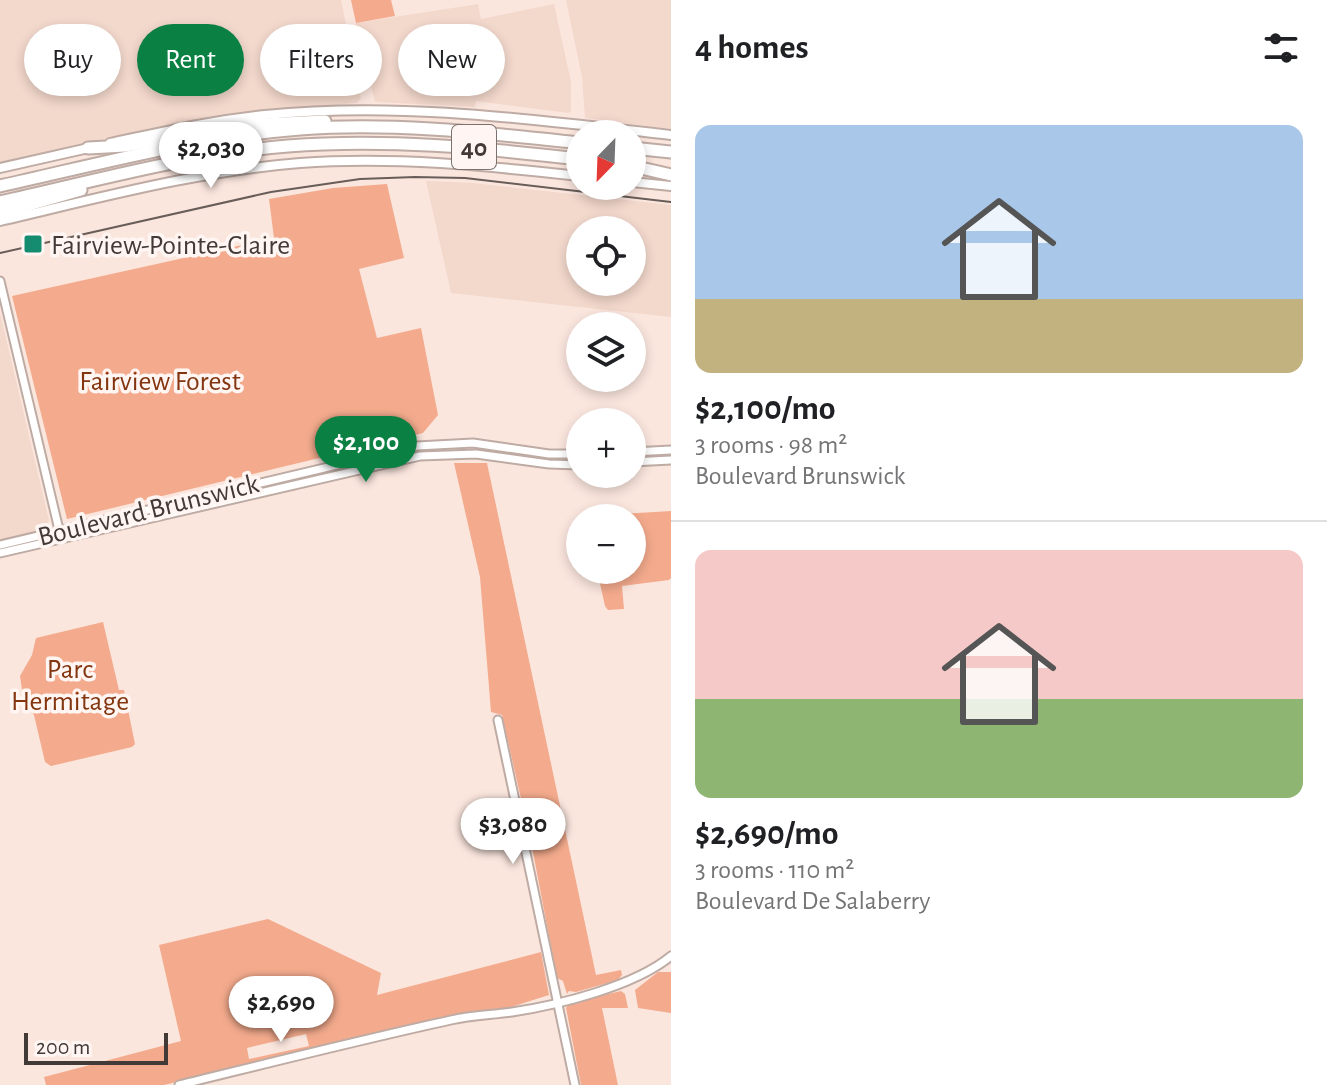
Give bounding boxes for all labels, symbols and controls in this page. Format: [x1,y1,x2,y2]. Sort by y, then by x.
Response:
chip: Buy [24,24,121,96]
chip: Rent [137,24,244,96]
chip: Filters [260,24,382,96]
chip: New [398,24,505,96]
icon: filters [1259,26,1303,70]
text: 4 homes [695,31,809,65]
north arrow [566,120,646,200]
map controls [566,120,646,584]
pin: $2,030 [146,122,276,190]
road number: 40 [452,125,496,169]
text: $2,030 [177,135,245,161]
icon: home [927,177,1071,321]
button: locate [566,216,646,296]
place label: Fairview-Pointe-Claire [51,232,290,260]
marker: Fairview-Pointe-Claire [22,233,44,255]
button: layers [566,312,646,392]
park label: Fairview Forest [79,368,241,396]
text: $2,100/mo [695,392,836,426]
button: + [566,408,646,488]
pin: $2,100 [301,416,431,484]
text: $2,100 [333,429,399,455]
text: 3 rooms · 98 m² [695,432,847,458]
text: Boulevard Brunswick [695,463,905,489]
street label: Boulevard Brunswick [35,470,262,552]
button: − [566,504,646,584]
icon: home [927,602,1071,746]
park label: Parc Hermitage [11,656,129,716]
pin: $3,080 [448,798,578,866]
text: $3,080 [479,811,547,837]
text: $2,690/mo [695,817,839,851]
text: 3 rooms · 110 m² [695,857,854,883]
text: Boulevard De Salaberry [695,888,930,914]
pin: $2,690 [216,976,346,1044]
text: $2,690 [247,989,315,1015]
scale bar [24,1029,168,1065]
text: 200 m [36,1036,90,1058]

